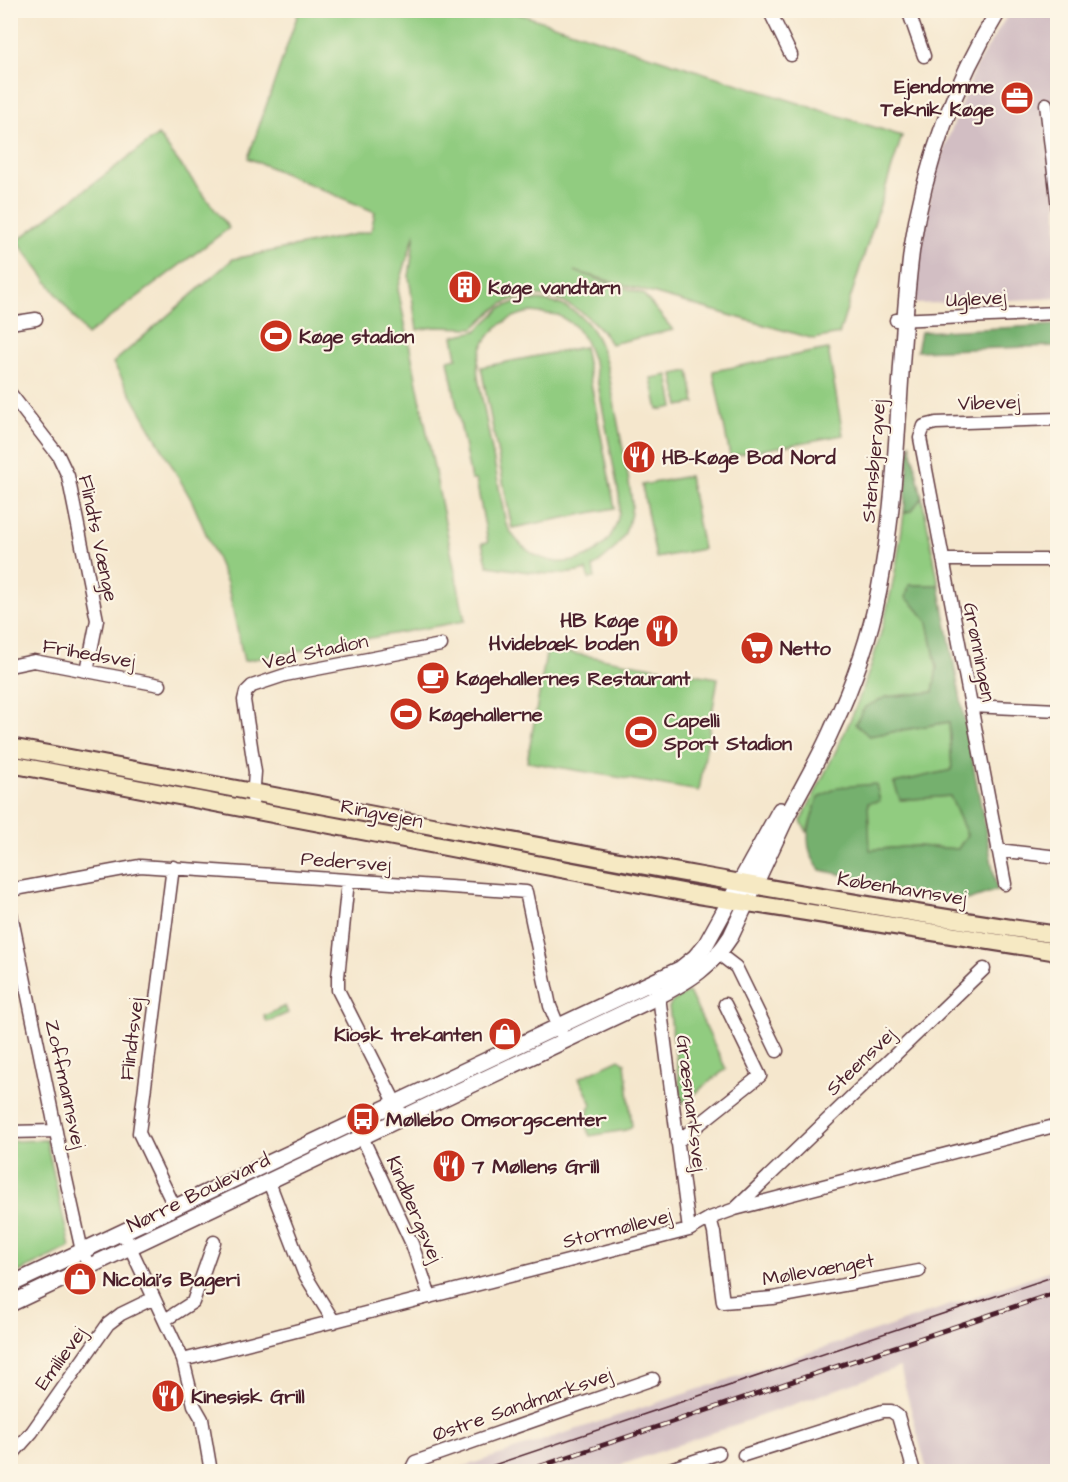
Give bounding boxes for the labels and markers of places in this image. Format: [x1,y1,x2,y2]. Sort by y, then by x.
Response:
place label: Ejendomme Teknik Køge [880,73,994,125]
office icon: Ejendomme Teknik Køge [999,80,1035,116]
building icon: Køge vandtårn [447,269,483,305]
place label: Køge vandtårn [488,274,621,303]
sports icon: Køge stadion [258,318,294,354]
place label: Køge stadion [299,323,414,352]
restaurant icon: HB-Køge Bod Nord [621,439,657,475]
place label: HB-Køge Bod Nord [662,444,837,473]
place label: HB Køge Hvidebæk boden [489,607,639,658]
restaurant icon: HB Køge Hvidebæk boden [644,613,680,649]
supermarket icon: Netto [739,630,775,666]
place label: Netto [780,635,832,663]
cafe icon: Køgehallernes Restaurant [415,660,451,696]
place label: Køgehallernes Restaurant [456,665,691,694]
sports icon: Køgehallerne [388,696,424,732]
place label: Køgehallerne [429,701,543,730]
place label: Capelli Sport Stadion [663,707,792,758]
sports icon: Capelli Sport Stadion [623,714,659,750]
shop icon: Kiosk trekanten [487,1016,523,1052]
place label: Kiosk trekanten [334,1021,482,1049]
bus stop icon: Møllebo Omsorgscenter [345,1101,381,1137]
place label: Møllebo Omsorgscenter [386,1106,607,1135]
restaurant icon: 7 Møllens Grill [431,1148,467,1184]
place label: 7 Møllens Grill [471,1153,599,1181]
shop icon: Nicolai's Bageri [62,1261,98,1297]
place label: Nicolai's Bageri [103,1266,241,1295]
restaurant icon: Kinesisk Grill [150,1378,186,1414]
place label: Kinesisk Grill [191,1383,305,1411]

